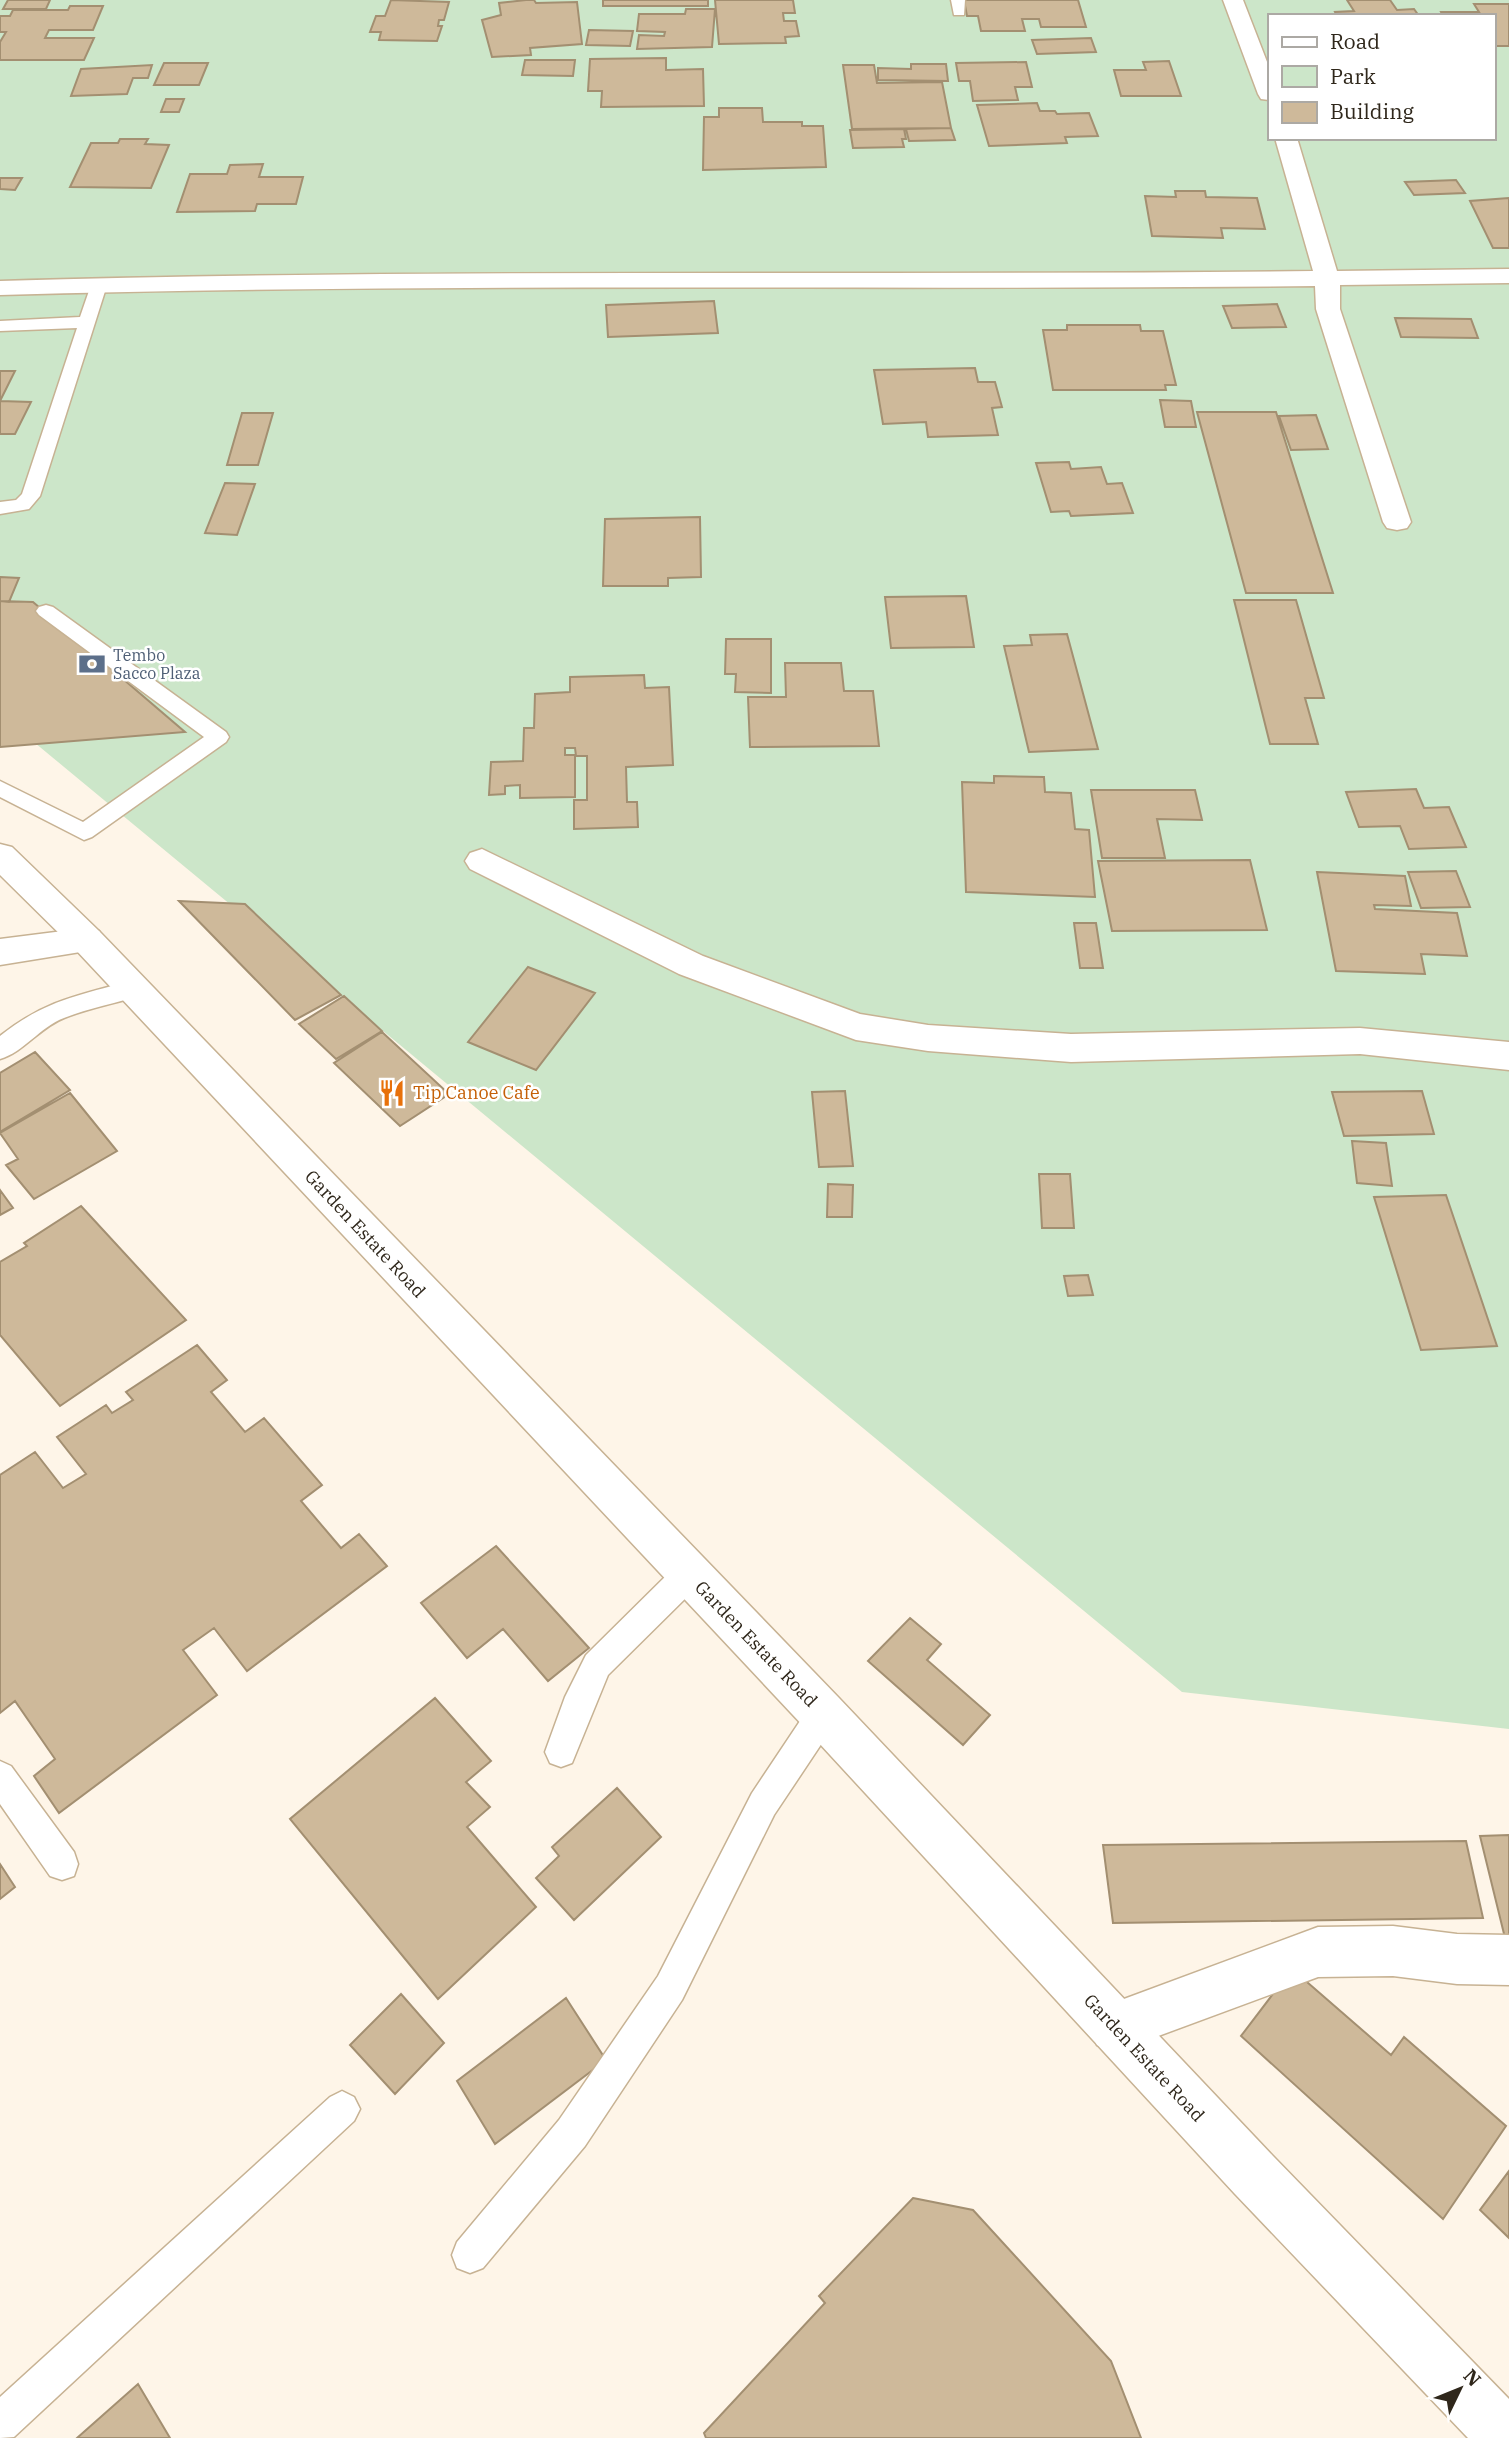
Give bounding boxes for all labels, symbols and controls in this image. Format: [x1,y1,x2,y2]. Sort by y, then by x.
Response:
legend [1268,14,1495,140]
text: Road [1330,27,1380,55]
text: Park [1330,62,1377,90]
text: Building [1330,97,1415,125]
place label: Tembo Sacco Plaza [113,645,201,683]
bank icon: Tembo Sacco Plaza [77,649,107,679]
restaurant icon: Tip Canoe Cafe [377,1078,407,1108]
place label: Tip Canoe Cafe [413,1081,540,1104]
street label: Garden Estate Road [300,1165,431,1302]
street label: Garden Estate Road [690,1576,823,1712]
street label: Garden Estate Road [1079,1989,1210,2126]
north arrow [1425,2354,1495,2424]
text: N [1459,2364,1486,2391]

